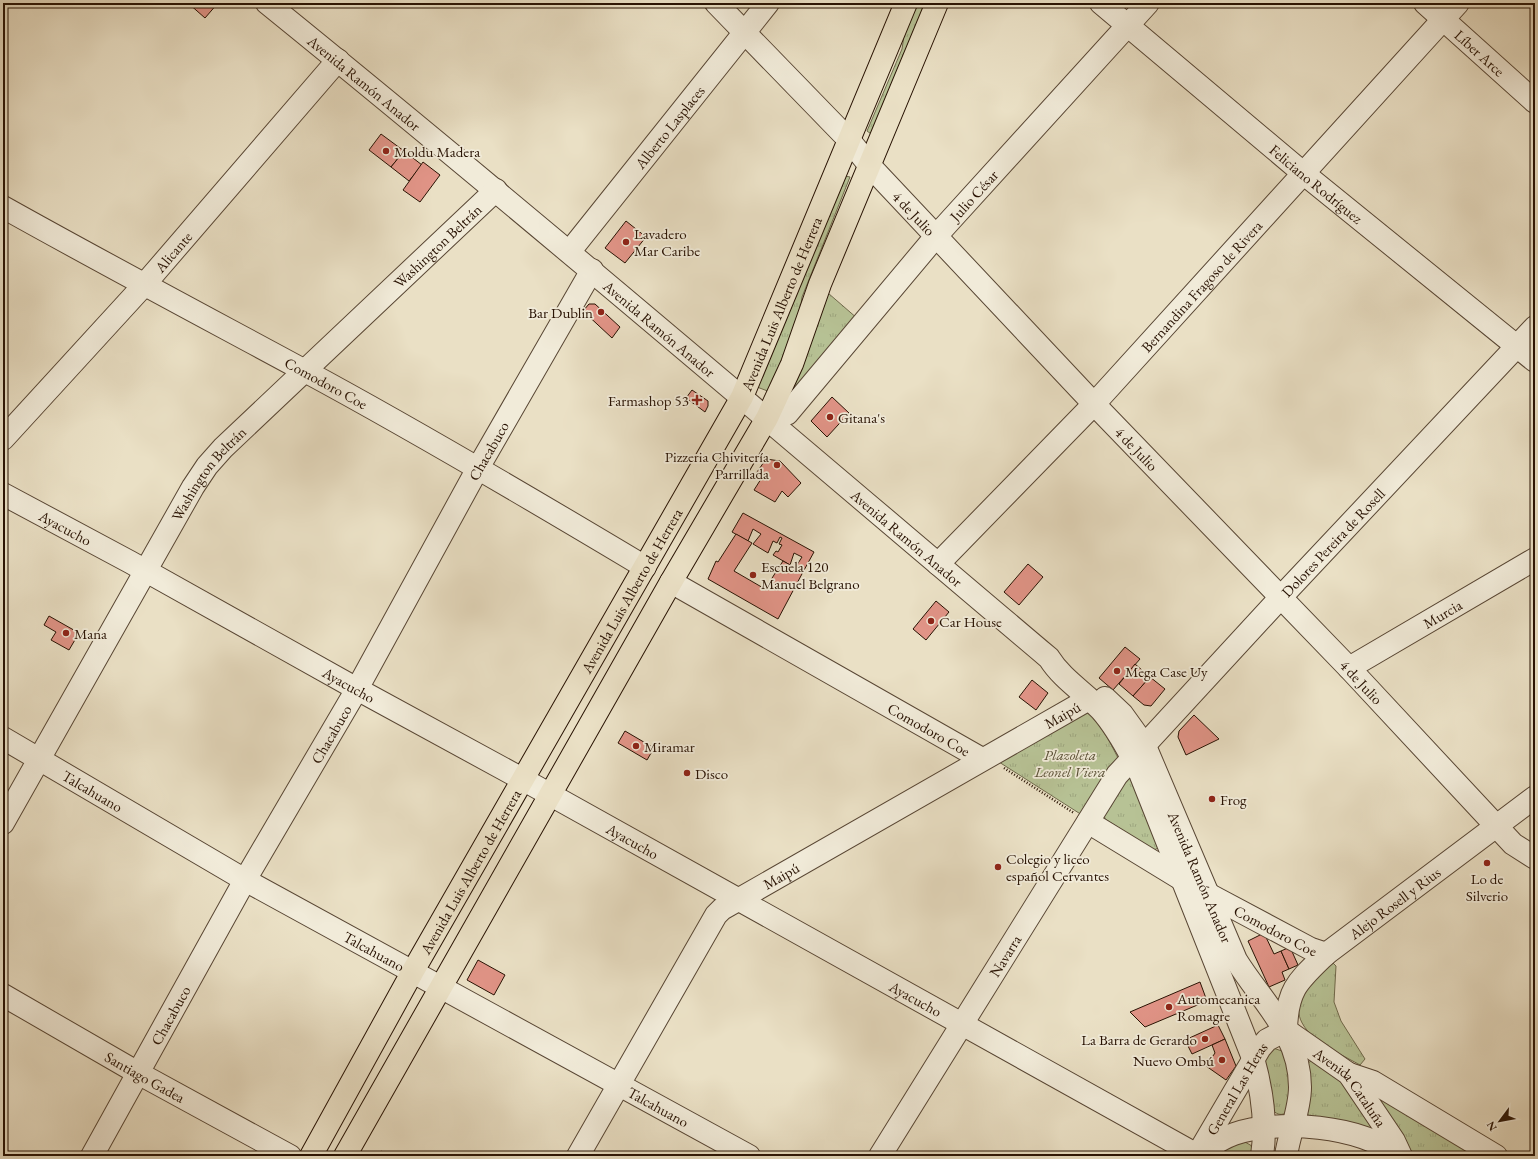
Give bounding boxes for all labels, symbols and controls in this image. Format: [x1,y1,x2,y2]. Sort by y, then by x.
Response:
street label: Líber Arce [1451,25,1509,80]
street label: Avenida Ramón Anador [303,30,425,135]
street label: Alberto Lasplaces [630,81,708,173]
street label: Feliciano Rodríguez [1266,140,1367,227]
place label: Moldu Madera [394,142,480,161]
marker: Moldu Madera [381,146,391,156]
street label: Julio César [944,165,1002,226]
street label: 4 de Julio [889,187,940,239]
street label: Washington Beltrán [389,199,485,292]
street label: Avenida Luis Alberto de Herrera [736,214,826,395]
street label: Bernandina Fragoso de Rivera [1137,216,1266,356]
place label: Lavadero Mar Caribe [634,224,700,260]
street label: Alicante [149,227,196,277]
marker: Lavadero Mar Caribe [621,237,631,247]
street label: Avenida Ramón Anador [599,275,720,381]
place label: Bar Dublin [528,303,593,322]
marker: Bar Dublin [596,307,606,317]
street label: Comodoro Coe [282,352,371,413]
place label: Farmashop 53 [608,391,689,410]
marker: Farmashop 53 [692,395,702,405]
place label: Gitana's [838,408,885,427]
marker: Gitana's [825,412,835,422]
street label: Chacabuco [464,418,512,484]
street label: Washington Beltrán [167,422,250,524]
street label: 4 de Julio [1111,422,1163,475]
place label: Pizzeria Chivitería Parrillada [665,447,769,483]
marker: Pizzeria Chivitería Parrillada [772,460,782,470]
street label: Dolores Pereira de Rosell [1277,483,1389,601]
street label: Avenida Ramón Anador [846,484,967,590]
street label: Avenida Luis Alberto de Herrera [576,504,686,677]
street label: Ayacucho [35,505,95,549]
place label: Escuela 120 Manuel Belgrano [761,557,860,593]
marker: Escuela 120 Manuel Belgrano [748,570,758,580]
street label: Murcia [1419,595,1465,632]
place label: Car House [939,612,1002,631]
marker: Car House [926,616,936,626]
place label: Mana [74,624,107,643]
marker: Mana [61,628,71,638]
street label: 4 de Julio [1336,655,1387,708]
street label: Ayacucho [319,662,379,707]
place label: Mega Case Uy [1125,662,1208,681]
marker: Mega Case Uy [1112,666,1122,676]
street label: Maipú [1041,697,1084,732]
street label: Comodoro Coe [885,698,974,760]
street label: Chacabuco [306,701,355,767]
place label: Miramar [644,737,695,756]
marker: Miramar [631,741,641,751]
park label: Plazoleta Leonel Viera [1033,745,1106,781]
place label: Disco [695,764,728,783]
street label: Talcahuano [59,765,126,816]
marker: Disco [682,768,692,778]
street label: Avenida Luis Alberto de Herrera [415,786,525,958]
place label: Frog [1220,790,1247,809]
marker: Frog [1207,794,1217,804]
street label: Avenida Ramón Anador [1164,808,1237,945]
street label: Ayacucho [602,818,662,863]
place label: Colegio y liceo español Cervantes [1006,849,1109,885]
street label: Maipú [759,857,802,893]
marker: Lo de Silverio [1482,858,1492,868]
marker: Colegio y liceo español Cervantes [993,862,1003,872]
street label: Alejo Rosell y Rius [1344,862,1444,944]
place label: Lo de Silverio [1466,869,1508,905]
street label: Comodoro Coe [1231,900,1320,960]
street label: Talcahuano [340,926,408,975]
street label: Navarra [984,931,1025,980]
street label: Ayacucho [886,976,945,1021]
street label: Chacabuco [146,982,194,1048]
place label: Automecanica Romagre [1176,989,1260,1025]
marker: Automecanica Romagre [1164,1002,1174,1012]
place label: La Barra de Gerardo [1081,1030,1197,1049]
marker: La Barra de Gerardo [1200,1034,1210,1044]
street label: General Las Heras [1202,1037,1271,1138]
street label: Avenida Cataluña [1309,1042,1391,1130]
street label: Santiago Gadea [102,1047,189,1106]
place label: Nuevo Ombú [1133,1051,1214,1070]
marker: Nuevo Ombú [1217,1055,1227,1065]
street label: Talcahuano [625,1082,692,1131]
north arrow [1480,1101,1520,1141]
text: N [1483,1119,1500,1134]

